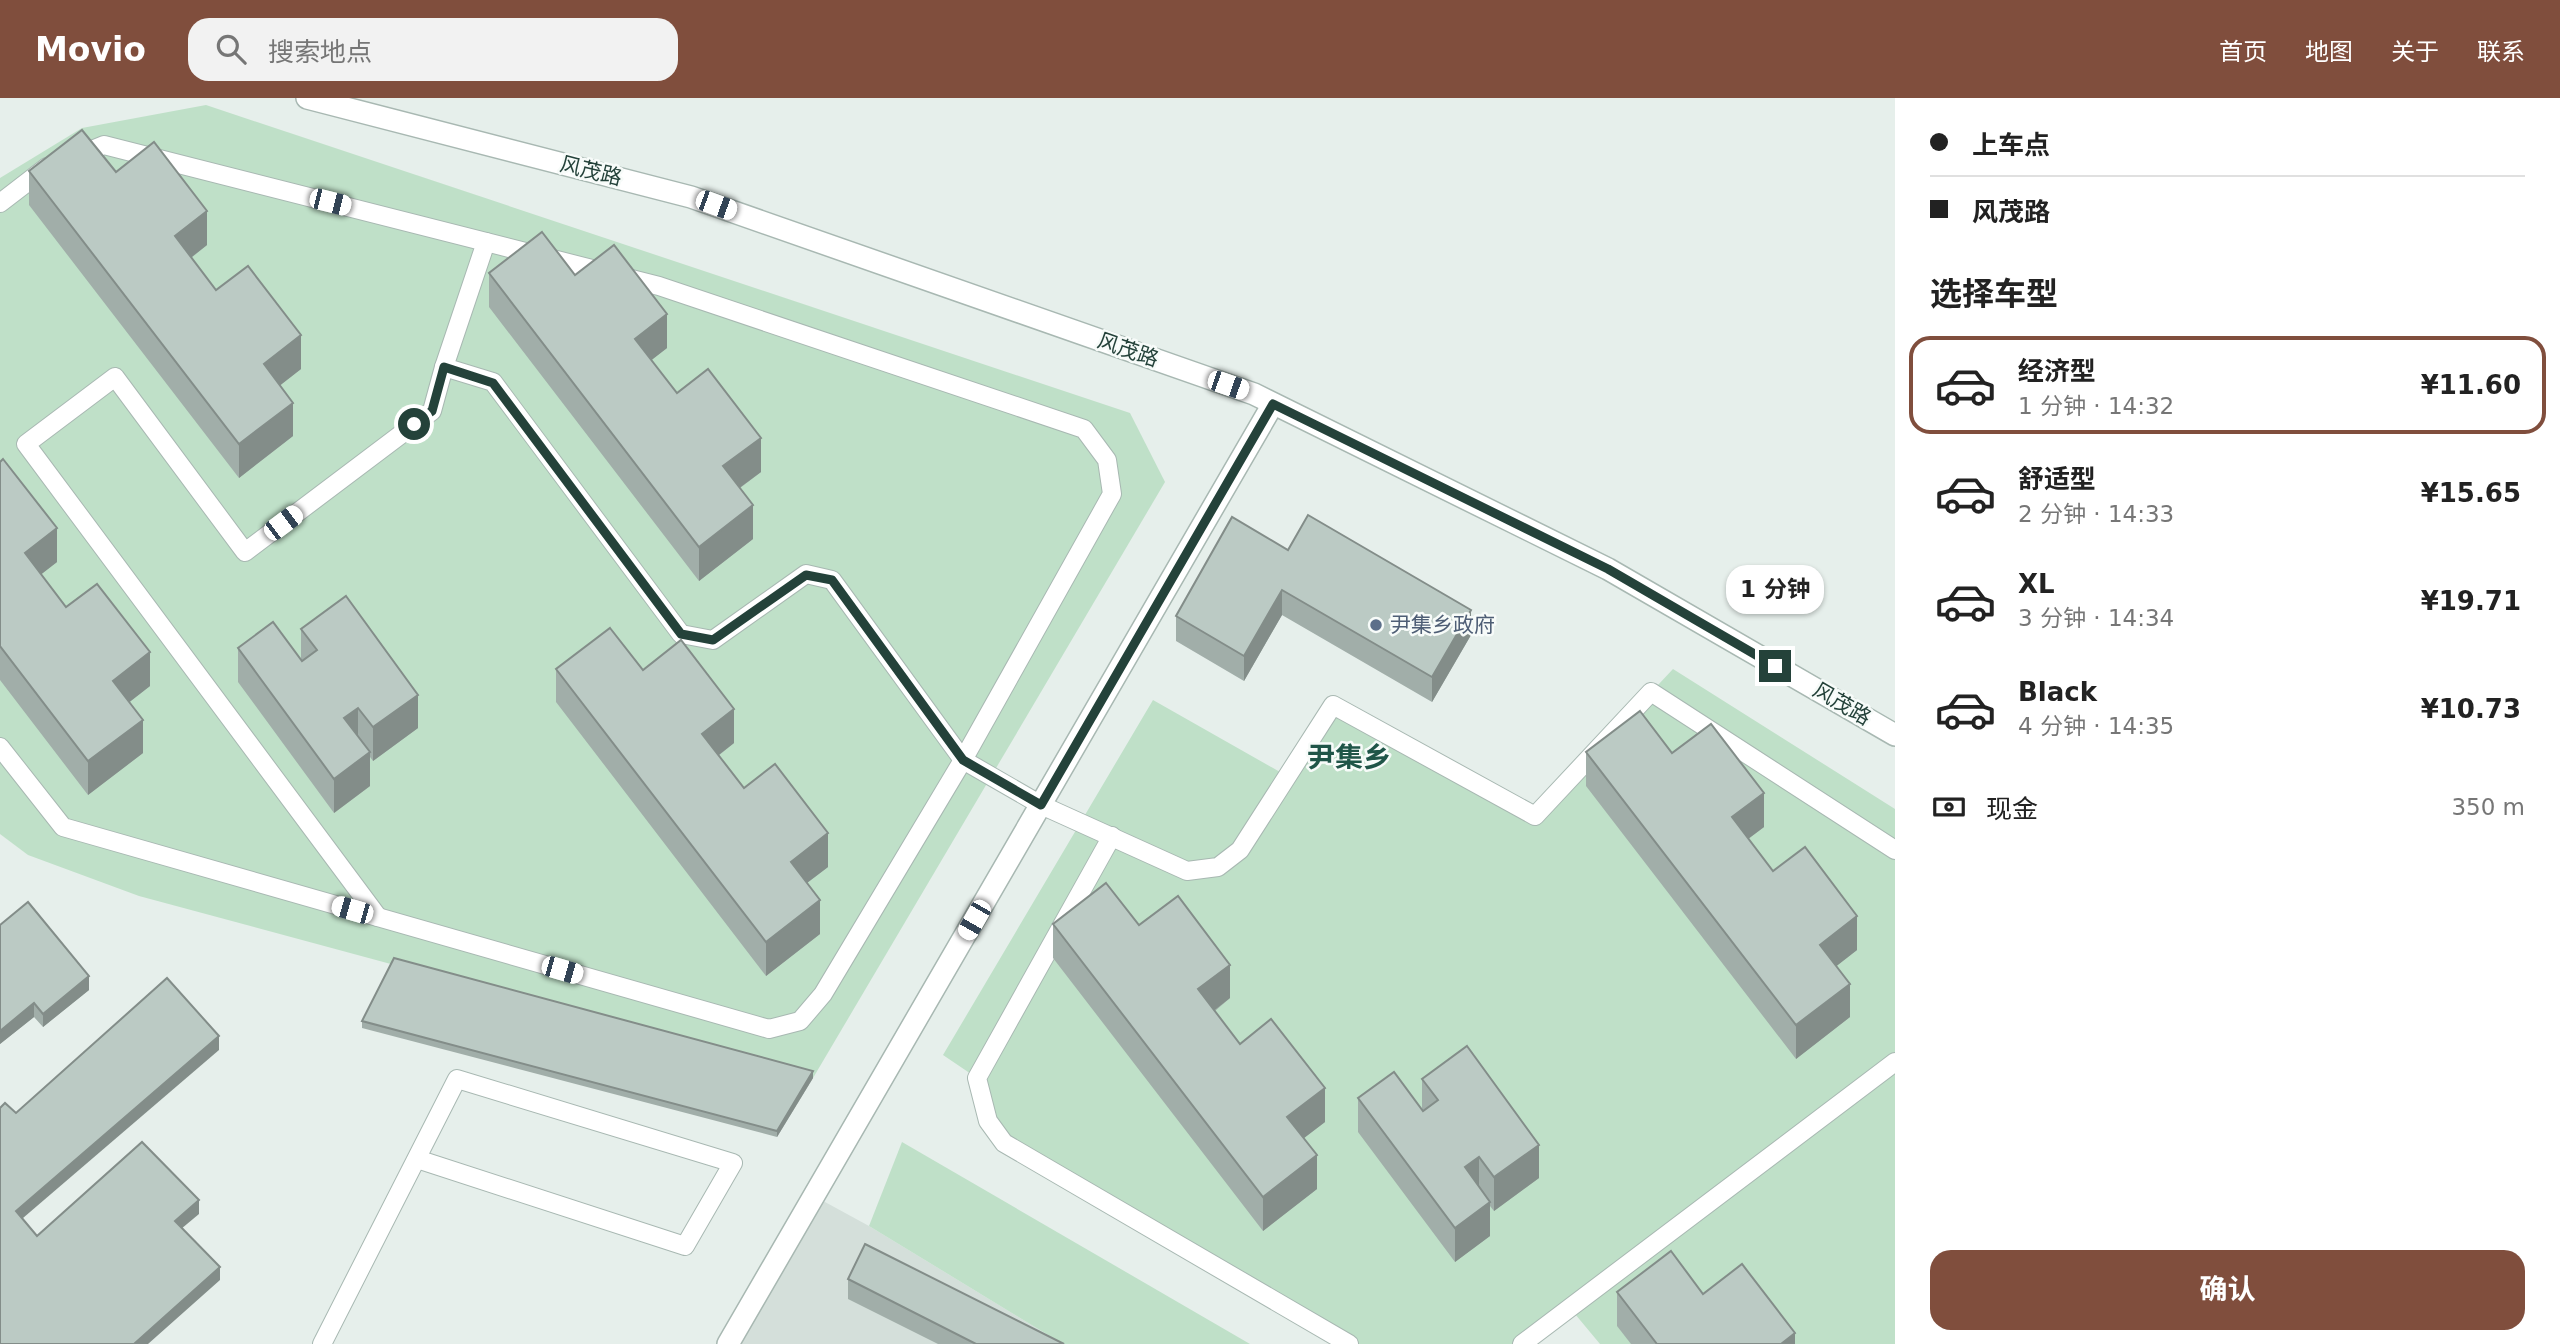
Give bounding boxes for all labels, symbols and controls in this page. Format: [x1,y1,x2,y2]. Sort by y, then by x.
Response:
search box [188,18,678,81]
text: Movio [35,30,146,69]
icon: search [212,30,250,68]
text: 搜索地点 [268,37,372,67]
text: 首页 [2219,38,2267,66]
text: 地图 [2305,38,2353,66]
text: 关于 [2391,38,2439,66]
text: 联系 [2477,38,2525,66]
text: 上车点 [1972,130,2050,160]
street label: 风茂路 [558,152,624,190]
car [308,187,353,217]
car [693,188,740,222]
text: 风茂路 [1972,197,2050,227]
text: 选择车型 [1930,275,2058,313]
street label: 风茂路 [1094,328,1162,372]
icon: car [1934,354,1997,417]
text: 经济型 [2018,356,2096,386]
car [1205,368,1252,402]
text: ¥11.60 [2421,370,2521,400]
text: 1 分钟 · 14:32 [2018,393,2174,419]
route start [398,408,430,440]
icon: car [1934,462,1997,525]
text: 舒适型 [2018,464,2096,494]
text: ¥15.65 [2421,478,2521,508]
text: 2 分钟 · 14:33 [2018,501,2174,527]
car [260,502,307,544]
callout: 1 分钟 [1726,564,1824,614]
text: XL [2018,569,2055,599]
icon: car [1934,570,1997,633]
text: 1 分钟 [1740,576,1810,602]
text: ¥19.71 [2421,586,2521,616]
text: 3 分钟 · 14:34 [2018,605,2174,631]
place label: 尹集乡政府 [1390,613,1495,637]
marker: 尹集乡政府 [1368,617,1384,633]
route end [1759,650,1791,682]
text: Black [2018,677,2097,707]
street label: 风茂路 [1809,678,1875,730]
icon: car [1934,678,1997,741]
text: ¥10.73 [2421,694,2521,724]
text: 4 分钟 · 14:35 [2018,713,2174,739]
district label: 尹集乡 [1307,741,1391,774]
icon: cash [1930,788,1968,826]
text: 现金 [1986,794,2038,824]
text: 350 m [2451,794,2525,820]
car [329,894,376,926]
car [955,897,994,943]
car [539,954,586,986]
button: 确认 [1930,1250,2525,1330]

